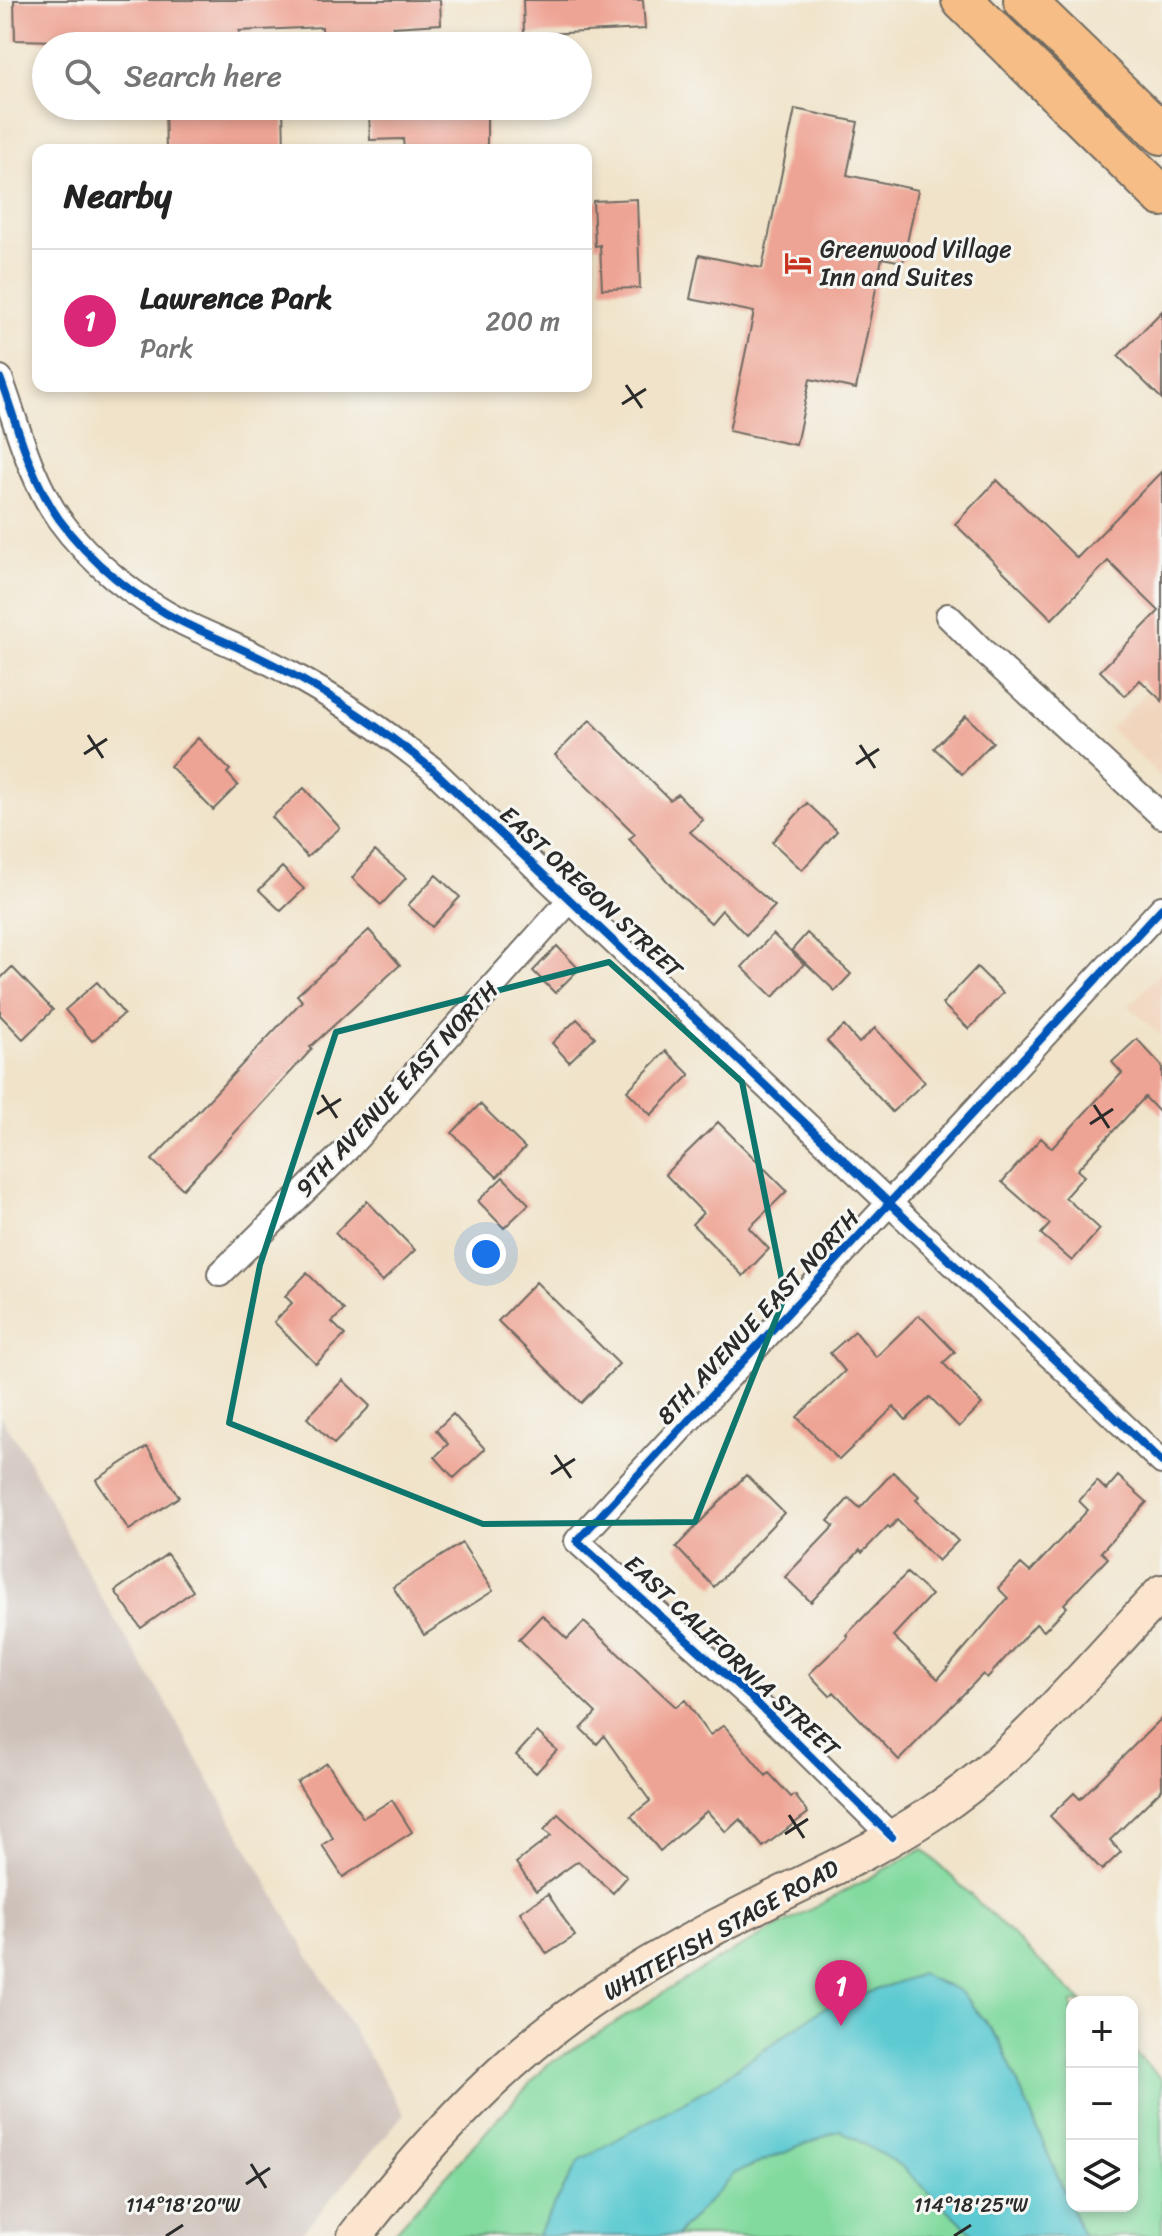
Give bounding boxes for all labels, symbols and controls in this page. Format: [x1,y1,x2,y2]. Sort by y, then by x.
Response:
search box [32,32,592,120]
text: Search here [124,49,282,103]
icon: search [60,54,104,98]
text: Nearby [64,166,172,226]
place label: Greenwood Village Inn and Suites [819,228,1012,298]
hotel icon: Greenwood Village Inn and Suites [783,248,813,278]
text: Lawrence Park [140,271,332,325]
text: 1 [84,298,96,344]
text: 200 m [485,298,560,344]
text: Park [140,325,193,371]
street label: EAST OREGON STREET [489,795,694,990]
street label: 9TH AVENUE EAST NORTH [285,971,509,1207]
street label: 8TH AVENUE EAST NORTH [646,1199,870,1435]
your location [466,1234,506,1274]
street label: EAST CALIFORNIA STREET [614,1544,851,1769]
street label: WHITEFISH STAGE ROAD [595,1847,847,2012]
pin: 1 [815,1960,867,2026]
map controls [1066,1996,1138,2212]
button: + [1066,1996,1138,2068]
button: − [1066,2068,1138,2140]
button: layers [1066,2140,1138,2212]
text: 114°18'20"W [126,2188,241,2223]
text: 114°18'25"W [914,2188,1028,2223]

